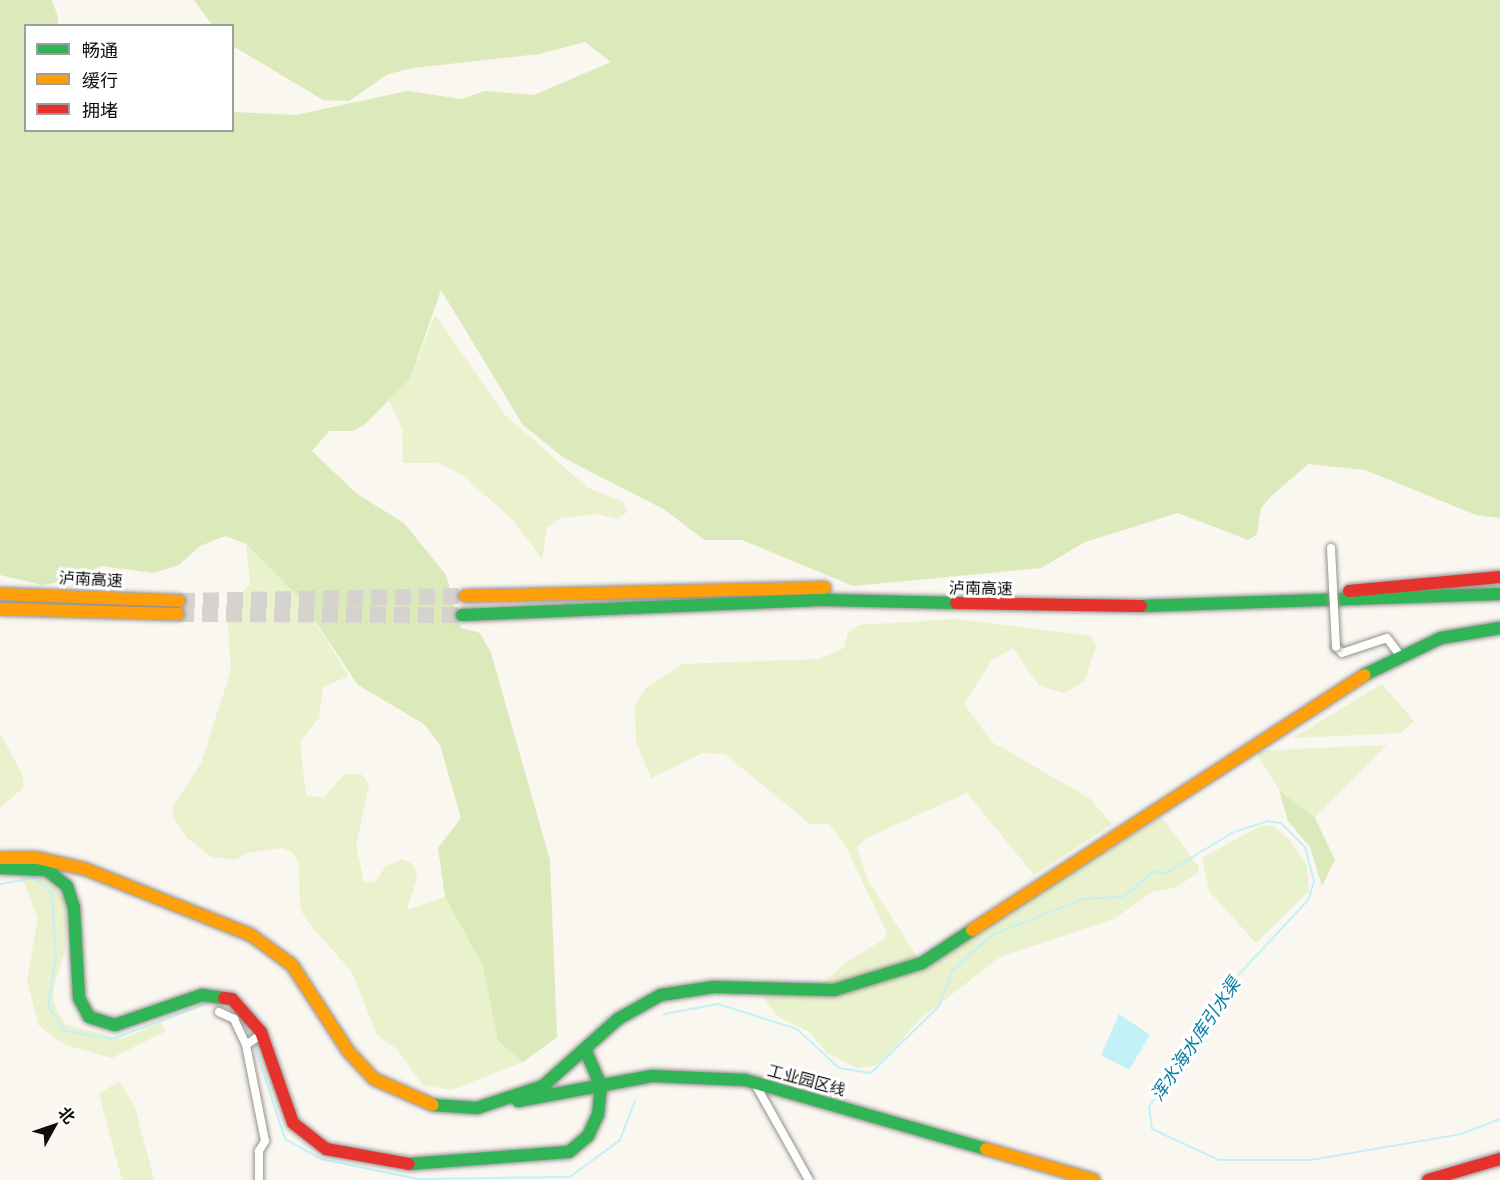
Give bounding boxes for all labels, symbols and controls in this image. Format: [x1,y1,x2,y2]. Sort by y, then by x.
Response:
legend [24,24,234,132]
text: 畅通 [82,36,118,63]
text: 缓行 [82,66,118,93]
text: 拥堵 [82,96,118,123]
street label: 泸南高速 [59,567,123,589]
street label: 泸南高速 [949,577,1013,597]
water label: 浑水海水库引水渠 [1146,973,1244,1105]
street label: 工业园区线 [766,1059,848,1099]
north arrow [24,1096,84,1156]
text: 北 [53,1101,82,1128]

